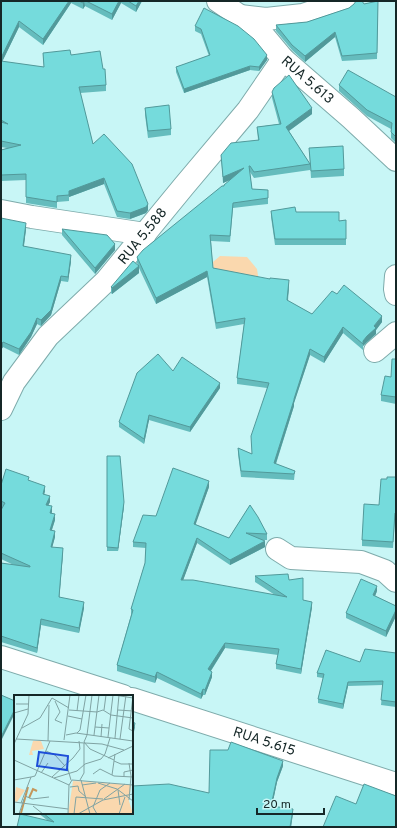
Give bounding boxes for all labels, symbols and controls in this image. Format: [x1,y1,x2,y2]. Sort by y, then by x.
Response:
street label: RUA 5.613 [278,53,337,108]
street label: RUA 5.588 [115,205,171,268]
inset map [14,695,133,814]
street label: RUA 5.615 [231,724,298,760]
scale bar [257,790,324,816]
text: 20 m [263,797,291,813]

